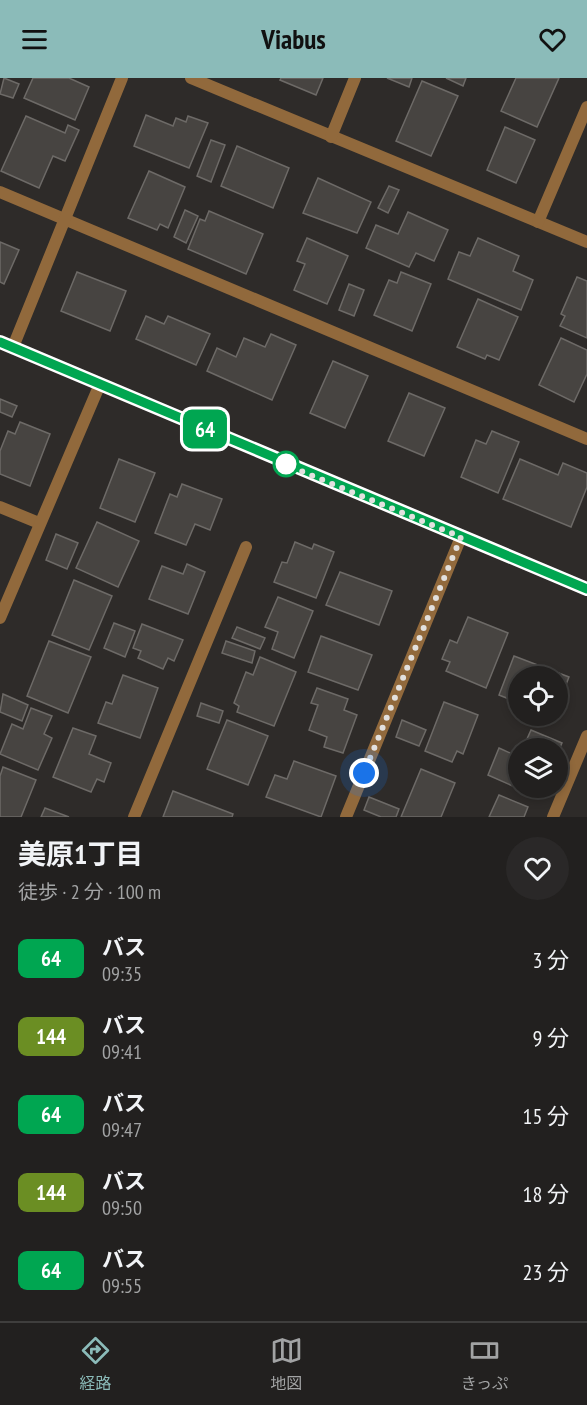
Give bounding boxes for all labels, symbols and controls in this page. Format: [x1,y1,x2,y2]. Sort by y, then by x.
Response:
text: Viabus [261,22,326,56]
icon: menu [18,23,51,56]
icon: heart [536,23,569,56]
line badge: 64 [178,410,232,448]
text: 64 [195,416,215,443]
unlabelled marker [273,451,299,477]
map controls [508,666,568,798]
button: locate [508,666,568,726]
button: layers [508,738,568,798]
your location [349,758,379,788]
text: 美原1丁目 [18,835,143,872]
button: heart [506,837,569,900]
text: 徒歩 · 2 分 · 100 m [18,879,161,905]
text: バス [102,933,146,961]
text: 64 [41,945,61,972]
text: 3 分 [532,946,569,974]
text: 09:35 [102,961,142,987]
text: バス [102,1011,146,1039]
text: 144 [36,1023,66,1050]
text: 9 分 [532,1024,569,1052]
text: 09:41 [102,1039,142,1065]
text: バス [102,1089,146,1117]
text: 64 [41,1101,61,1128]
text: 15 分 [523,1102,569,1130]
text: 09:47 [102,1117,142,1143]
text: バス [102,1167,146,1195]
text: 144 [36,1179,66,1206]
text: 18 分 [523,1180,569,1208]
text: 09:50 [102,1195,142,1221]
text: バス [102,1245,146,1273]
text: 64 [41,1257,61,1284]
text: 23 分 [523,1258,569,1286]
text: 09:55 [102,1273,142,1299]
tab: 経路 [79,1334,112,1394]
tab: 地図 [270,1334,303,1394]
tab: きっぷ [461,1334,508,1394]

